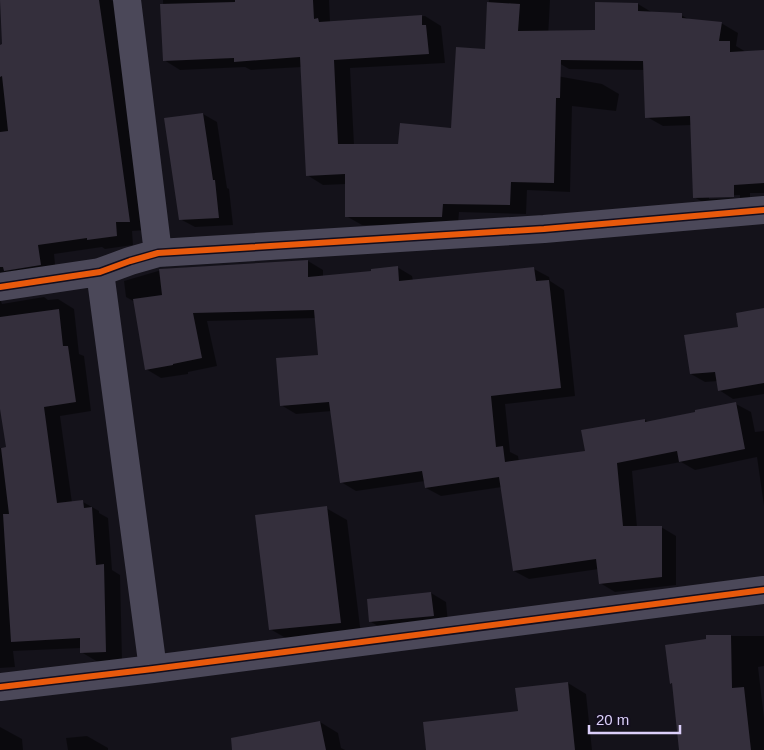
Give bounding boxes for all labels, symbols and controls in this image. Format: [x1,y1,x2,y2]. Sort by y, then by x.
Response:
scale bar [589,702,680,734]
text: 20 m [596,711,629,728]

